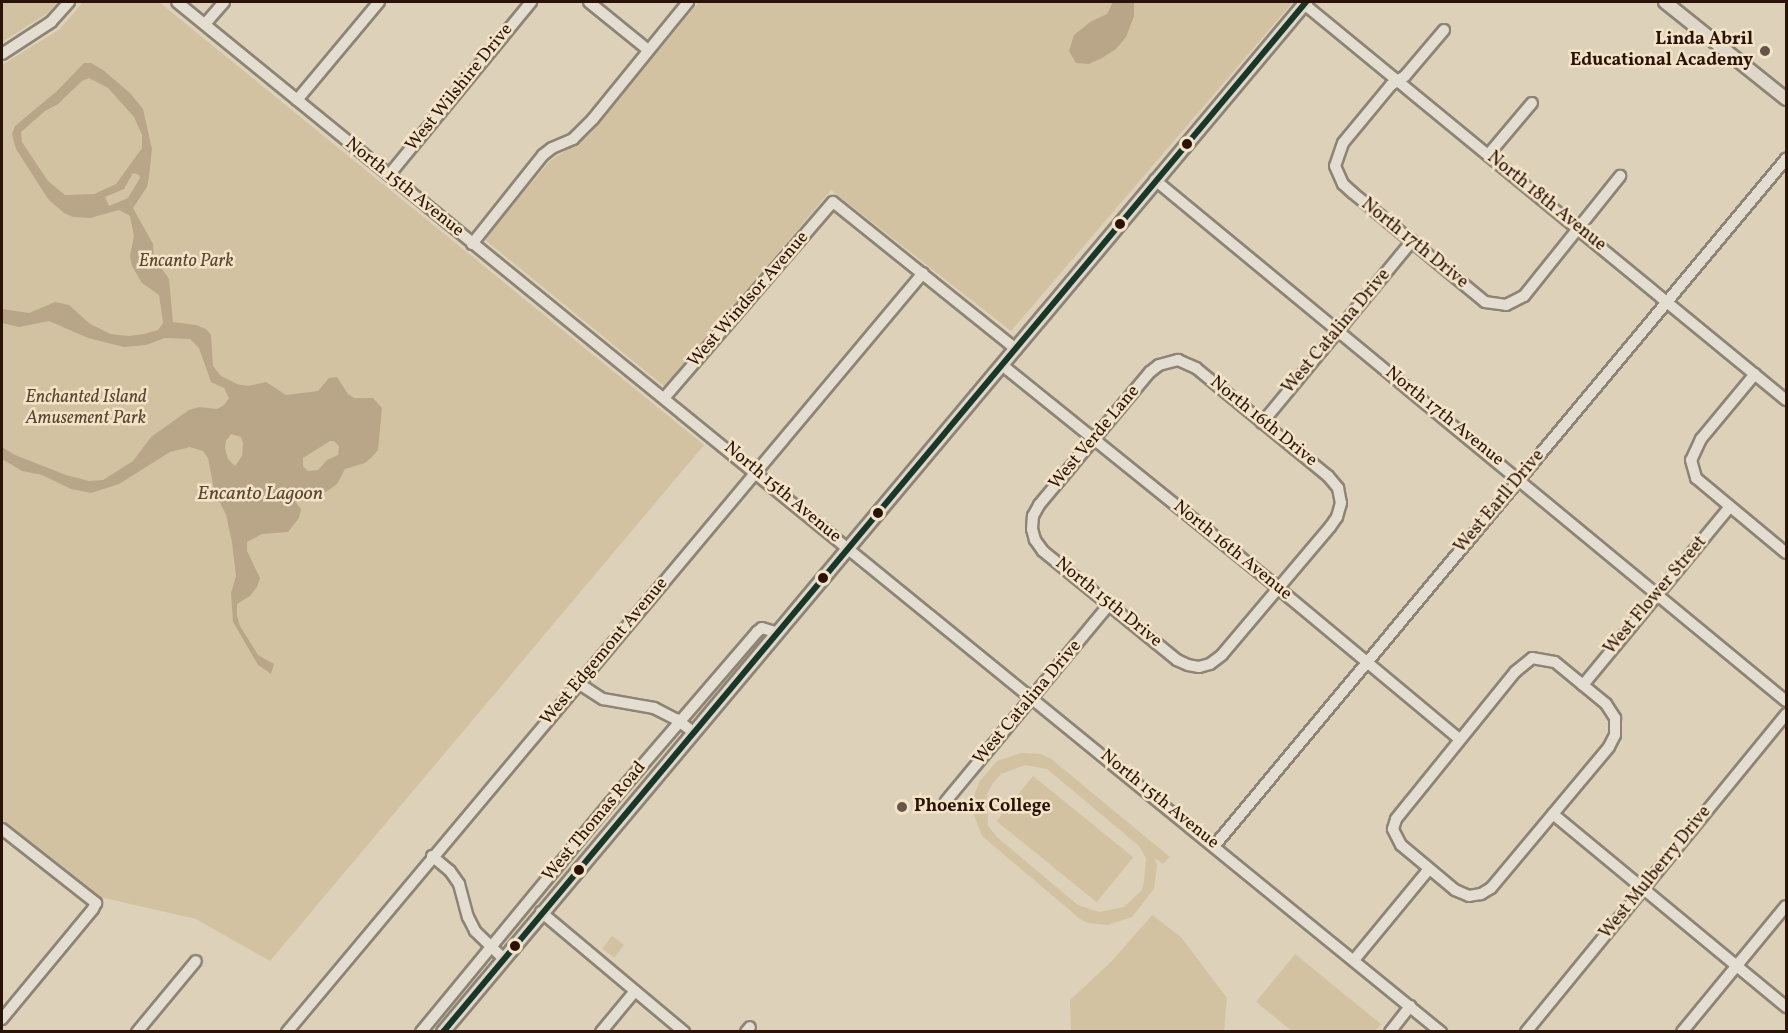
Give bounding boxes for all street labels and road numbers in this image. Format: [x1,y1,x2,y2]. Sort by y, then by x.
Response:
street label: West Wilshire Drive [402,20,518,156]
street label: North 15th Avenue [340,134,468,242]
street label: North 18th Avenue [1482,147,1610,257]
street label: North 17th Drive [1356,194,1472,294]
street label: West Windsor Avenue [684,227,814,373]
street label: West Catalina Drive [1278,265,1396,399]
street label: North 17th Avenue [1380,363,1508,471]
street label: North 16th Drive [1205,372,1321,472]
street label: West Verde Lane [1045,381,1145,495]
street label: North 15th Avenue [719,438,845,548]
street label: West Earll Drive [1450,446,1550,558]
street label: North 16th Avenue [1168,496,1296,606]
street label: West Flower Street [1600,532,1712,660]
street label: North 15th Drive [1050,553,1166,653]
street label: West Edgemont Avenue [537,574,673,730]
street label: West Catalina Drive [969,636,1087,770]
street label: North 15th Avenue [1095,746,1223,854]
street label: West Thomas Road [538,758,652,886]
street label: West Mulberry Drive [1596,802,1716,944]

